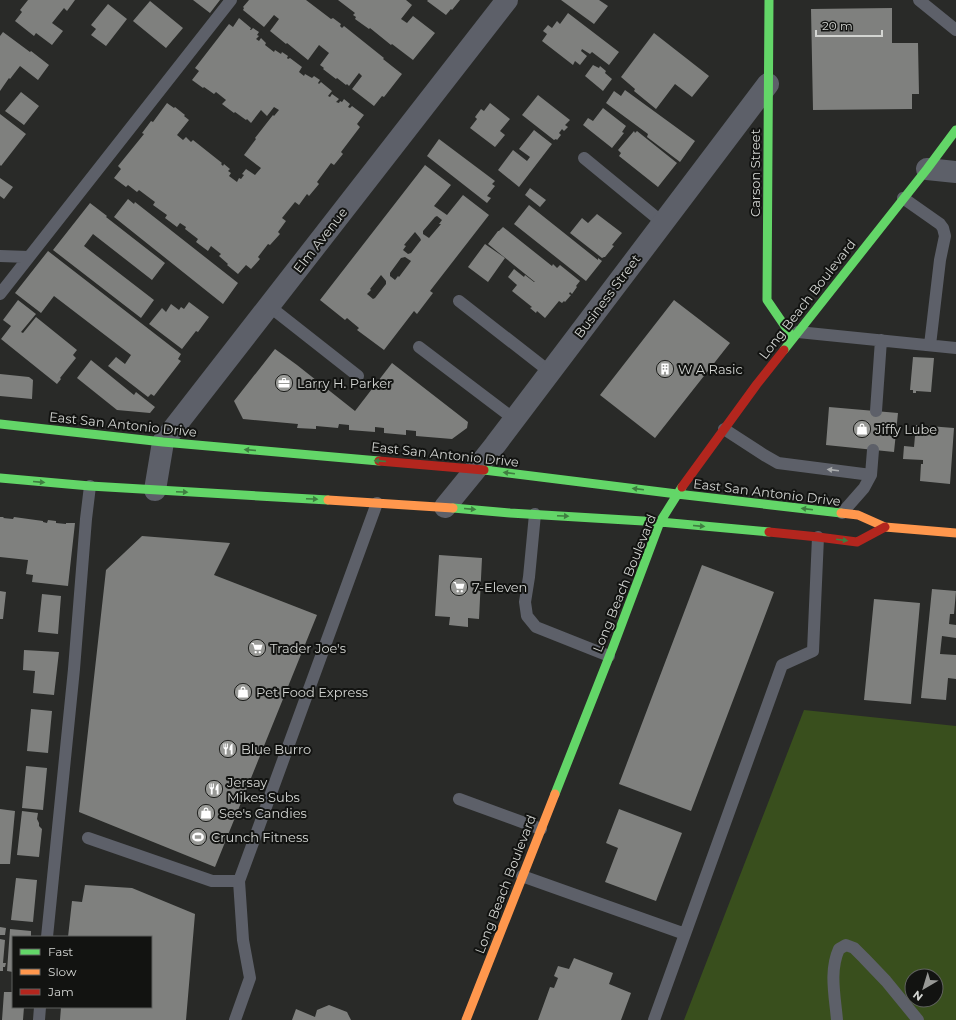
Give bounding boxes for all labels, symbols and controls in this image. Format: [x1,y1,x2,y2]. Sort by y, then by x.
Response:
scale bar [816,12,882,38]
text: 20 m [822,18,853,33]
street label: Carson Street [747,129,763,217]
street label: Elm Avenue [290,204,351,276]
street label: Long Beach Boulevard [755,236,859,362]
street label: Business Street [570,251,644,341]
building icon: W A Rasic [655,359,675,379]
place label: W A Rasic [678,361,743,377]
office icon: Larry H. Parker [274,373,294,393]
place label: Larry H. Parker [297,375,392,391]
street label: East San Antonio Drive [48,408,198,440]
shop icon: Jiffy Lube [852,419,872,439]
place label: Jiffy Lube [874,421,937,437]
street label: East San Antonio Drive [370,438,520,470]
one-way arrow [244,446,256,453]
one-way arrow [374,458,386,464]
one-way arrow [826,467,839,473]
one-way arrow [503,470,515,476]
street label: East San Antonio Drive [692,475,842,509]
one-way arrow [33,478,45,485]
one-way arrow [632,486,644,493]
one-way arrow [176,488,189,495]
one-way arrow [306,496,318,503]
one-way arrow [464,506,476,513]
one-way arrow [801,506,813,512]
street label: Long Beach Boulevard [589,512,659,654]
one-way arrow [557,513,570,519]
one-way arrow [693,522,705,529]
one-way arrow [836,537,848,543]
supermarket icon: 7-Eleven [449,577,469,597]
place label: 7-Eleven [472,579,527,595]
supermarket icon: Trader Joe's [247,638,267,658]
place label: Trader Joe's [270,640,346,656]
shop icon: Pet Food Express [233,682,253,702]
place label: Pet Food Express [256,684,368,700]
restaurant icon: Blue Burro [218,739,238,759]
place label: Blue Burro [241,741,311,757]
place label: Jersay Mikes Subs [226,774,300,805]
restaurant icon: Jersay Mikes Subs [204,779,224,799]
shop icon: See's Candies [196,803,216,823]
place label: See's Candies [219,805,307,821]
street label: Long Beach Boulevard [471,812,539,956]
sports icon: Crunch Fitness [188,827,208,847]
place label: Crunch Fitness [211,829,309,845]
legend [12,936,152,1008]
text: Fast [48,944,73,959]
text: Slow [48,964,77,979]
north arrow [904,968,944,1008]
text: Jam [47,984,74,999]
text: N [910,988,926,1004]

